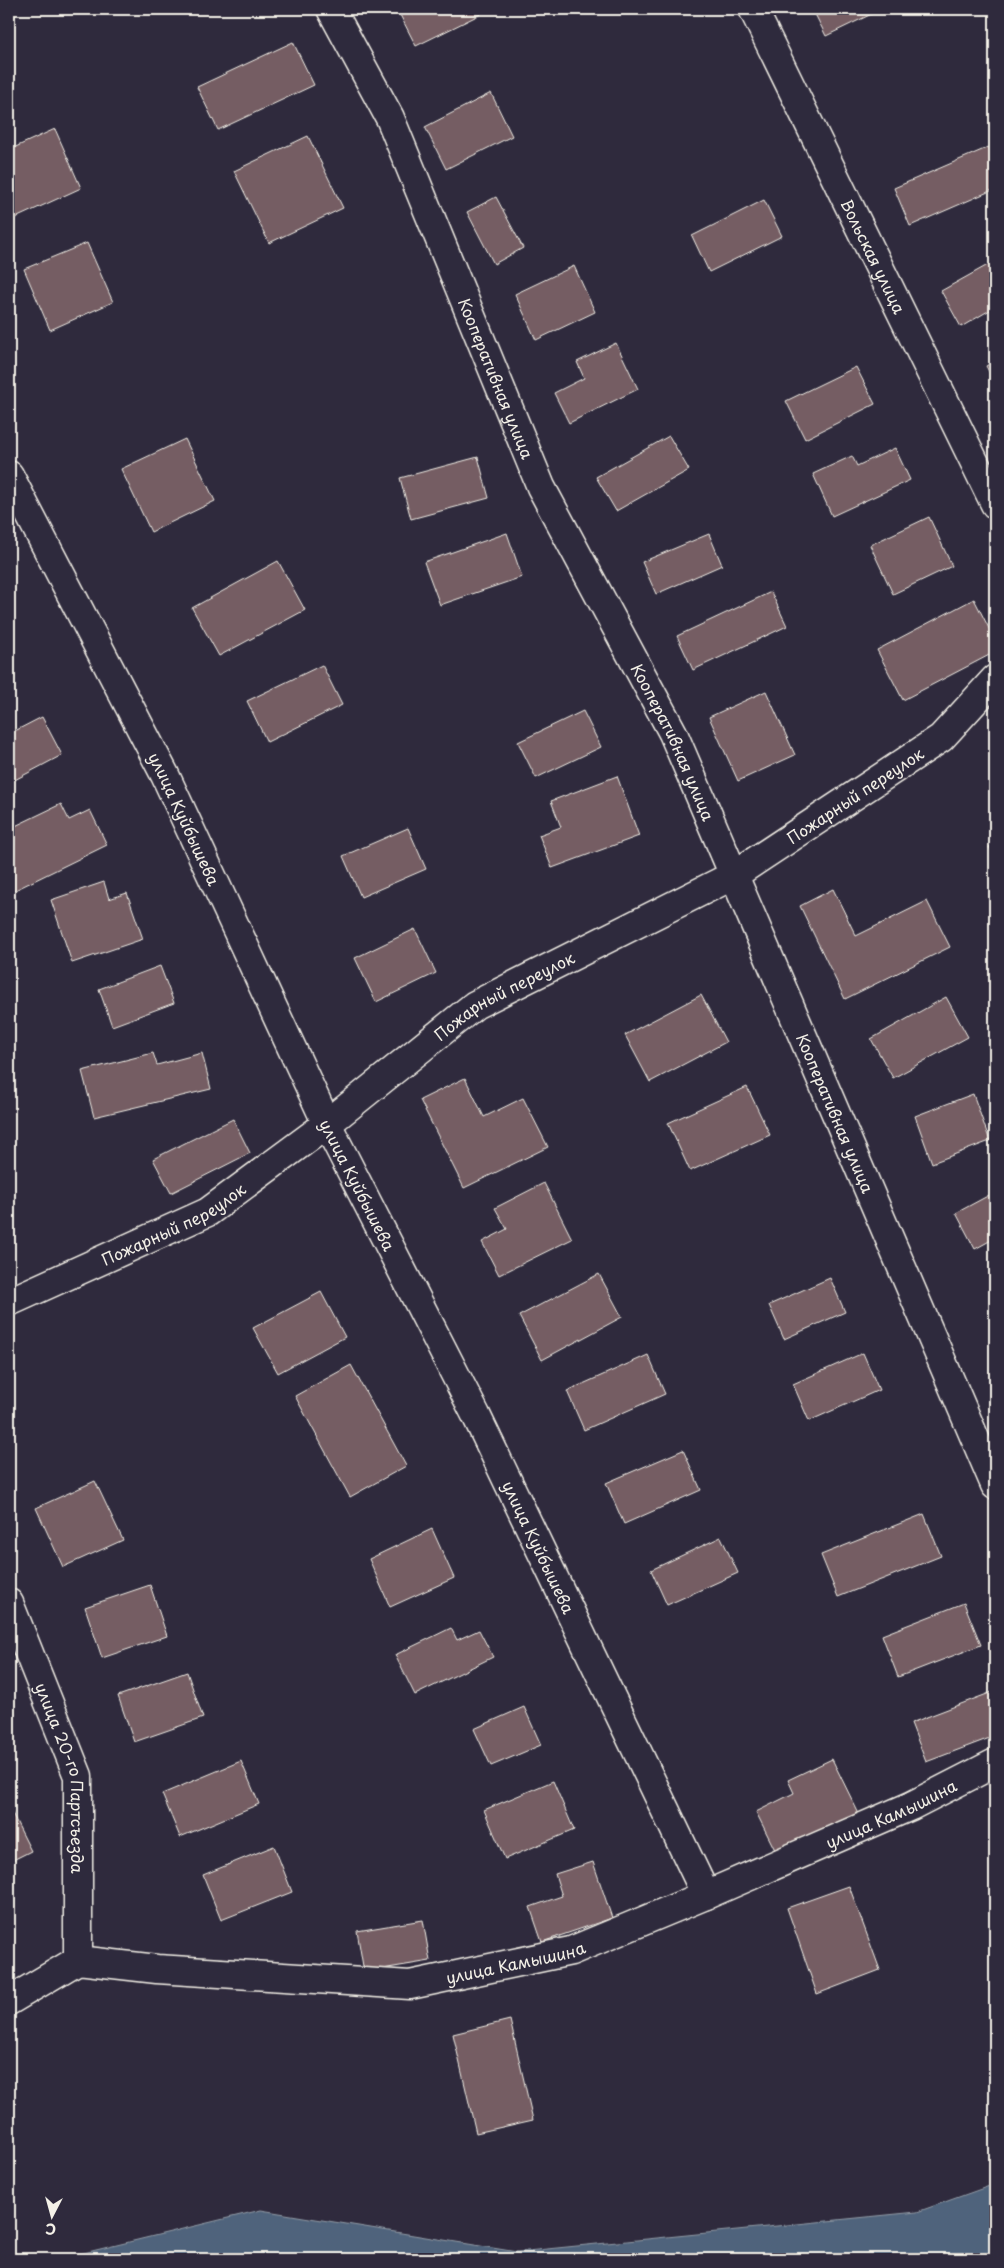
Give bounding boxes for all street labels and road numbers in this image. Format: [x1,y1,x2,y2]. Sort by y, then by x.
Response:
street label: Вольская улица [836,195,912,317]
street label: Кооперативная улица [453,294,540,462]
street label: Кооперативная улица [626,659,721,824]
street label: Пожарный переулок [782,741,928,849]
street label: улица Куйбышева [143,748,227,889]
street label: Пожарный переулок [428,945,579,1046]
street label: Кооперативная улица [791,1029,880,1196]
street label: улица Куйбышева [314,1115,402,1255]
street label: Пожарный переулок [97,1176,251,1271]
street label: улица Куйбышева [497,1476,581,1617]
street label: улица 20-го Партсъезда [30,1679,90,1873]
street label: улица Камышина [821,1773,961,1854]
street label: улица Камышина [443,1934,589,1989]

